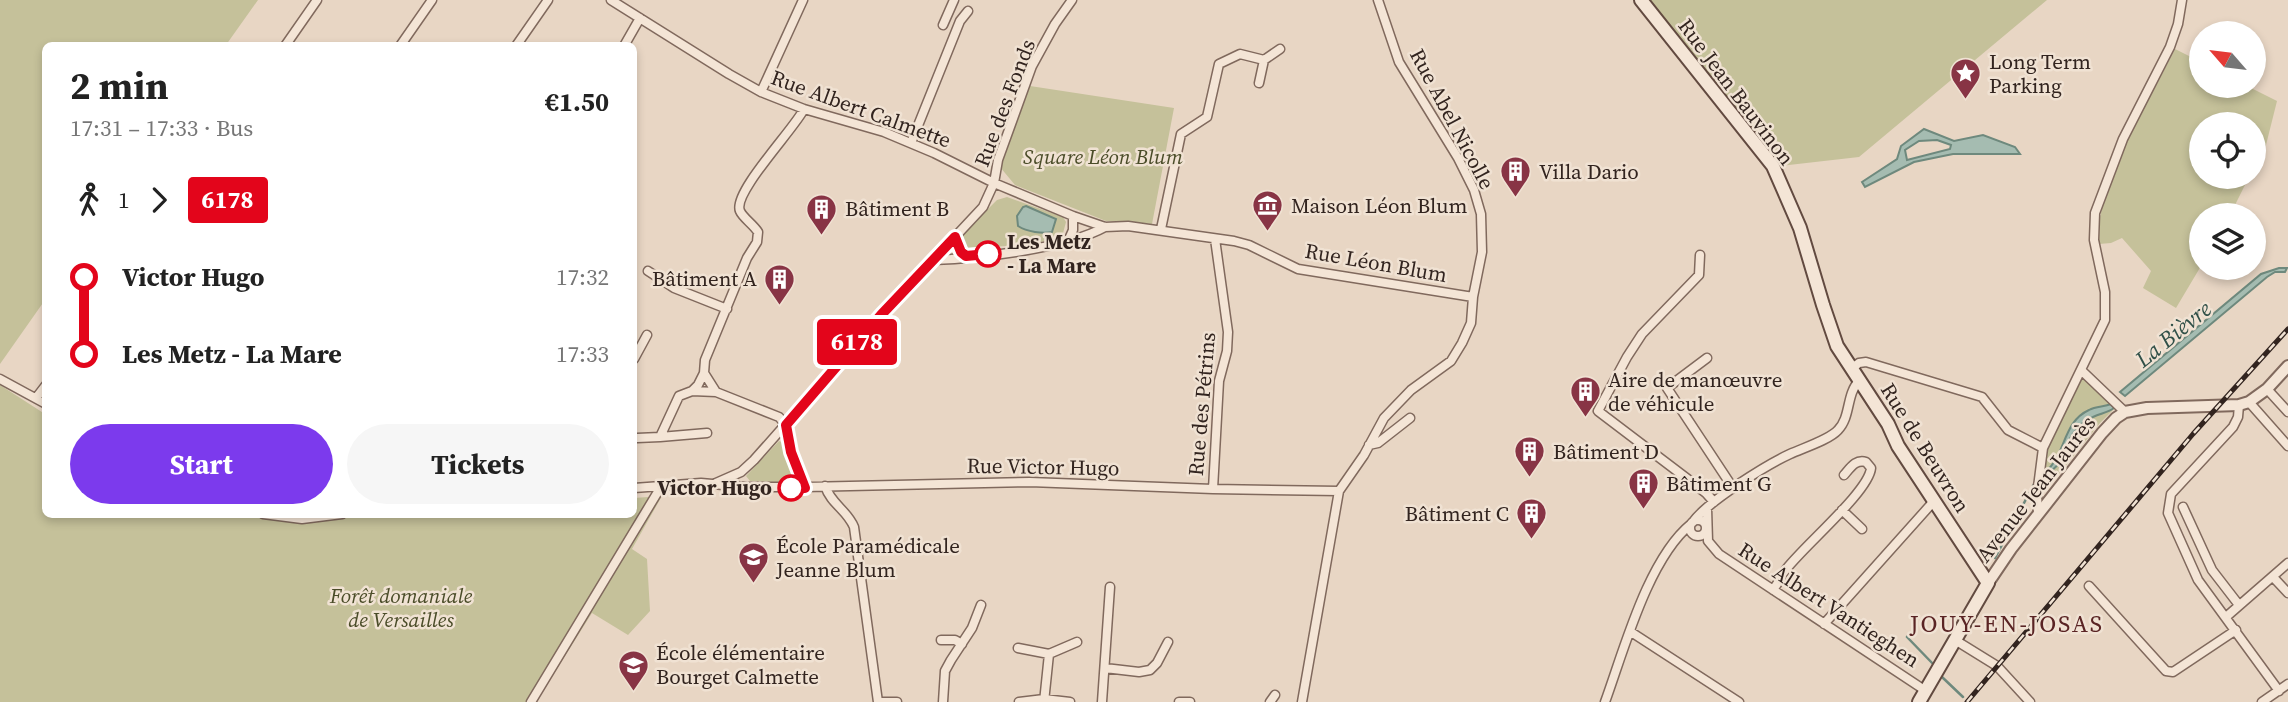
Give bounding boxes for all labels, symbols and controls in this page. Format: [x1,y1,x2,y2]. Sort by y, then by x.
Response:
street label: Rue Jean Bauvinon [1672,12,1801,171]
north arrow [2189,21,2266,98]
map controls [2189,21,2266,280]
street label: Rue des Fonds [967,35,1042,171]
street label: Rue Abel Nicolle [1403,43,1502,194]
place label: Long Term Parking [1989,47,2091,100]
place icon: Long Term Parking [1949,57,1983,101]
text: 2 min [70,60,169,112]
street label: Rue Albert Calmette [767,63,955,155]
text: €1.50 [545,84,609,120]
text: 17:31 – 17:33 · Bus [70,112,253,144]
button: locate [2189,112,2266,189]
park label: Square Léon Blum [1023,142,1183,171]
building icon: Villa Dario [1499,155,1533,199]
place label: Villa Dario [1539,157,1639,186]
icon: walk [70,181,108,219]
icon: forward [140,181,178,219]
text: 6178 [202,183,254,216]
text: 1 [118,184,130,216]
museum icon: Maison Léon Blum [1251,189,1285,233]
place label: Maison Léon Blum [1291,191,1467,220]
building icon: Bâtiment B [805,192,839,236]
place label: Bâtiment B [845,194,949,223]
button: layers [2189,203,2266,280]
place label: Les Metz - La Mare [1007,227,1096,280]
street label: Rue Léon Blum [1303,236,1449,289]
marker: Les Metz - La Mare [975,241,1001,267]
text: Victor Hugo [122,259,264,295]
text: 17:32 [556,261,609,293]
building icon: Bâtiment A [763,262,797,306]
place label: Bâtiment A [652,264,757,293]
water label: La Bièvre [2127,293,2218,375]
line badge: 6178 [808,319,906,365]
text: 6178 [831,325,883,358]
street label: Rue des Pétrins [1181,331,1222,477]
text: Les Metz - La Mare [122,336,342,372]
text: 17:33 [556,338,609,370]
place label: Aire de manœuvre de véhicule [1608,365,1782,418]
building icon: Aire de manœuvre de véhicule [1568,375,1602,419]
street label: Rue de Beuvron [1874,377,1977,518]
street label: Avenue Jean Jaurès [1969,409,2102,568]
button: Start [70,424,333,504]
button: Tickets [347,424,609,504]
building icon: Bâtiment D [1513,435,1547,479]
place label: Bâtiment D [1553,437,1659,466]
street label: Rue Victor Hugo [966,451,1120,482]
building icon: Bâtiment G [1626,467,1660,511]
place label: Bâtiment G [1666,469,1771,498]
place label: Victor Hugo [657,473,772,502]
marker: Victor Hugo [778,475,804,501]
building icon: Bâtiment C [1515,497,1549,541]
place label: Bâtiment C [1405,499,1509,528]
place label: École Paramédicale Jeanne Blum [775,531,960,584]
street label: Rue Albert Vantieghen [1733,535,1926,674]
school or university icon: École Paramédicale Jeanne Blum [736,541,770,585]
park label: Forêt domaniale de Versailles [329,581,473,634]
district label: JOUY-EN-JOSAS [1909,607,2104,640]
place label: École élémentaire Bourget Calmette [656,638,825,691]
school or university icon: École élémentaire Bourget Calmette [616,648,650,692]

